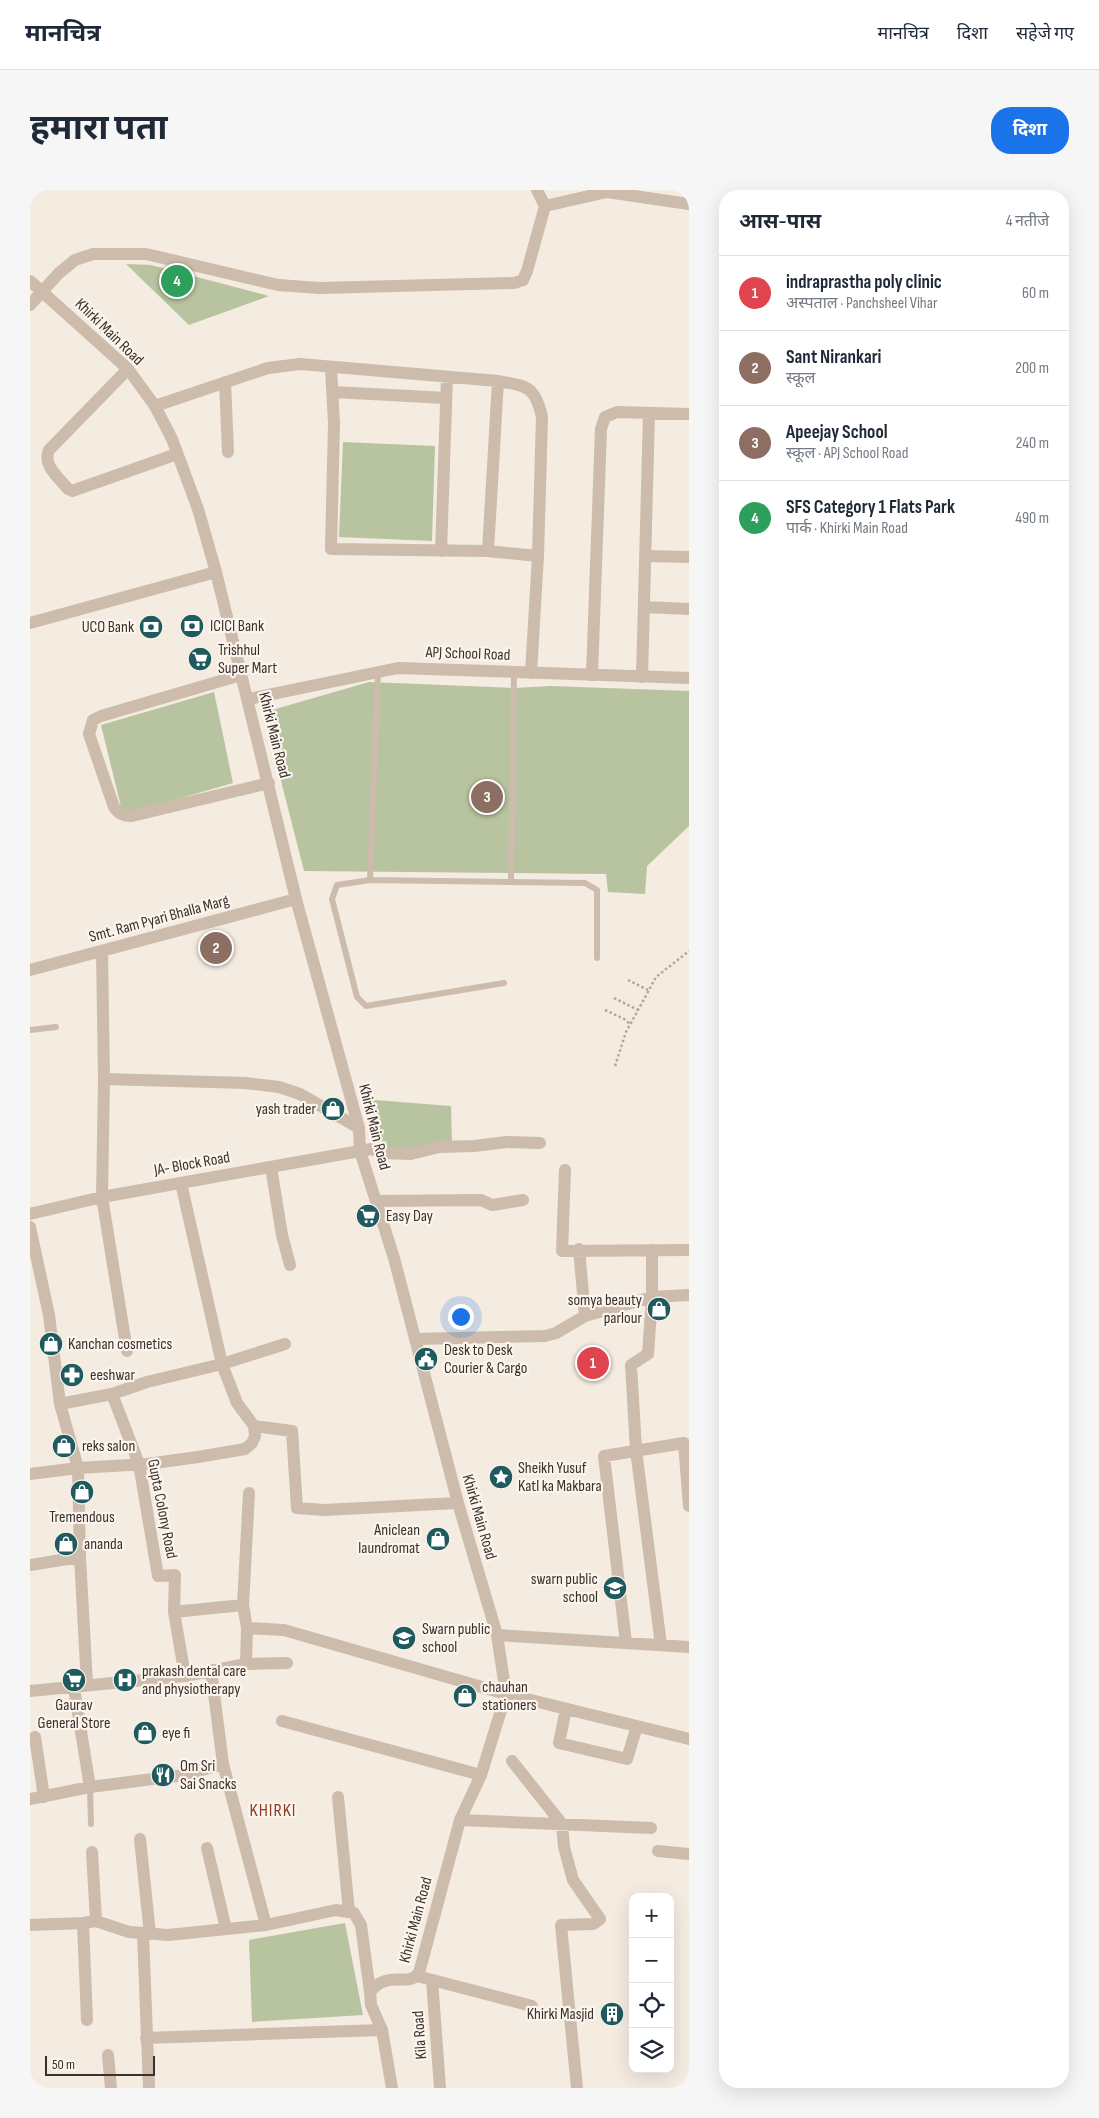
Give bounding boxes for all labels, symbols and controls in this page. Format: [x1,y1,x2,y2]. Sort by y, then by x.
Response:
text: मानचित्र [25,19,101,48]
text: मानचित्र [877,23,929,44]
text: दिशा [957,23,988,44]
text: सहेजे गए [1016,23,1074,44]
text: हमारा पता [30,107,168,150]
button: दिशा [991,107,1069,154]
text: आस-पास [739,209,821,234]
text: 4 नतीजे [1006,212,1049,231]
pin: 4 [161,262,193,300]
text: indraprastha poly clinic [786,271,942,294]
text: 1 [752,284,758,303]
text: 60 m [1022,284,1049,303]
text: अस्पताल · Panchsheel Vihar [786,294,937,313]
street label: Khirki Main Road [71,295,147,369]
text: Sant Nirankari [786,346,881,369]
text: 2 [751,359,759,378]
text: 200 m [1015,359,1049,378]
text: स्कूल [786,369,815,388]
text: Apeejay School [786,421,888,444]
text: 3 [751,434,759,453]
text: 240 m [1016,434,1049,453]
text: स्कूल · APJ School Road [786,444,908,463]
text: SFS Category 1 Flats Park [786,496,955,519]
text: 4 [751,509,759,528]
text: 490 m [1015,509,1049,528]
text: पार्क · Khirki Main Road [786,519,908,538]
bank icon: ICICI Bank [179,613,205,639]
bank icon: UCO Bank [138,614,164,640]
place label: ICICI Bank [210,617,264,636]
place label: UCO Bank [82,618,134,637]
place label: Trishhul Super Mart [218,641,277,678]
street label: APJ School Road [424,643,511,665]
supermarket icon: Trishhul Super Mart [187,646,213,672]
street label: Khirki Main Road [254,690,294,780]
pin: 3 [471,778,503,816]
street label: Smt. Ram Pyari Bhalla Marg [87,891,231,947]
pin: 2 [200,929,232,967]
street label: Khirki Main Road [354,1082,394,1172]
shop icon: yash trader [320,1096,346,1122]
place label: yash trader [256,1100,316,1119]
street label: JA- Block Road [152,1148,231,1180]
supermarket icon: Easy Day [355,1203,381,1229]
place label: Easy Day [386,1207,433,1226]
place label: somya beauty parlour [568,1291,642,1328]
shop icon: somya beauty parlour [646,1296,672,1322]
your location [448,1304,474,1330]
shop icon: Kanchan cosmetics [38,1331,64,1357]
place label: Kanchan cosmetics [68,1335,173,1354]
place label: Desk to Desk Courier & Cargo [444,1341,527,1378]
pin: 1 [577,1344,609,1382]
public building icon: Desk to Desk Courier & Cargo [413,1346,439,1372]
pharmacy icon: eeshwar [59,1362,85,1388]
place label: eeshwar [90,1366,135,1385]
shop icon: reks salon [51,1433,77,1459]
place label: reks salon [82,1437,135,1456]
street label: Gupta Colony Road [143,1458,181,1560]
place label: Sheikh Yusuf Katl ka Makbara [518,1459,602,1496]
place icon: Sheikh Yusuf Katl ka Makbara [488,1464,514,1490]
street label: Khirki Main Road [458,1472,500,1562]
shop icon: Tremendous [69,1479,95,1505]
place label: Tremendous [49,1508,115,1527]
place label: Aniclean laundromat [358,1521,420,1558]
shop icon: Aniclean laundromat [425,1526,451,1552]
shop icon: ananda [53,1531,79,1557]
place label: ananda [84,1535,123,1554]
place label: swarn public school [531,1570,598,1607]
school or university icon: swarn public school [602,1575,628,1601]
place label: Swarn public school [422,1620,490,1657]
school or university icon: Swarn public school [391,1625,417,1651]
place label: prakash dental care and physiotherapy [142,1662,246,1699]
supermarket icon: Gaurav General Store [61,1667,87,1693]
hospital icon: prakash dental care and physiotherapy [112,1667,138,1693]
place label: chauhan stationers [482,1678,537,1715]
shop icon: chauhan stationers [452,1683,478,1709]
place label: Gaurav General Store [38,1696,110,1733]
shop icon: eye fi [132,1720,158,1746]
place label: eye fi [162,1724,190,1743]
place label: Om Sri Sai Snacks [180,1757,237,1794]
restaurant icon: Om Sri Sai Snacks [150,1762,176,1788]
district label: KHIRKI [250,1800,296,1821]
street label: Khirki Main Road [395,1875,437,1965]
map controls [629,1893,674,2073]
button: + [629,1893,674,1938]
button: − [629,1938,674,1983]
button: locate [629,1983,674,2028]
building icon: Khirki Masjid [599,2001,625,2027]
place label: Khirki Masjid [527,2005,594,2024]
street label: Kila Road [409,2010,431,2060]
button: layers [629,2028,674,2073]
scale bar [45,2053,155,2076]
text: 50 m [52,2056,75,2073]

